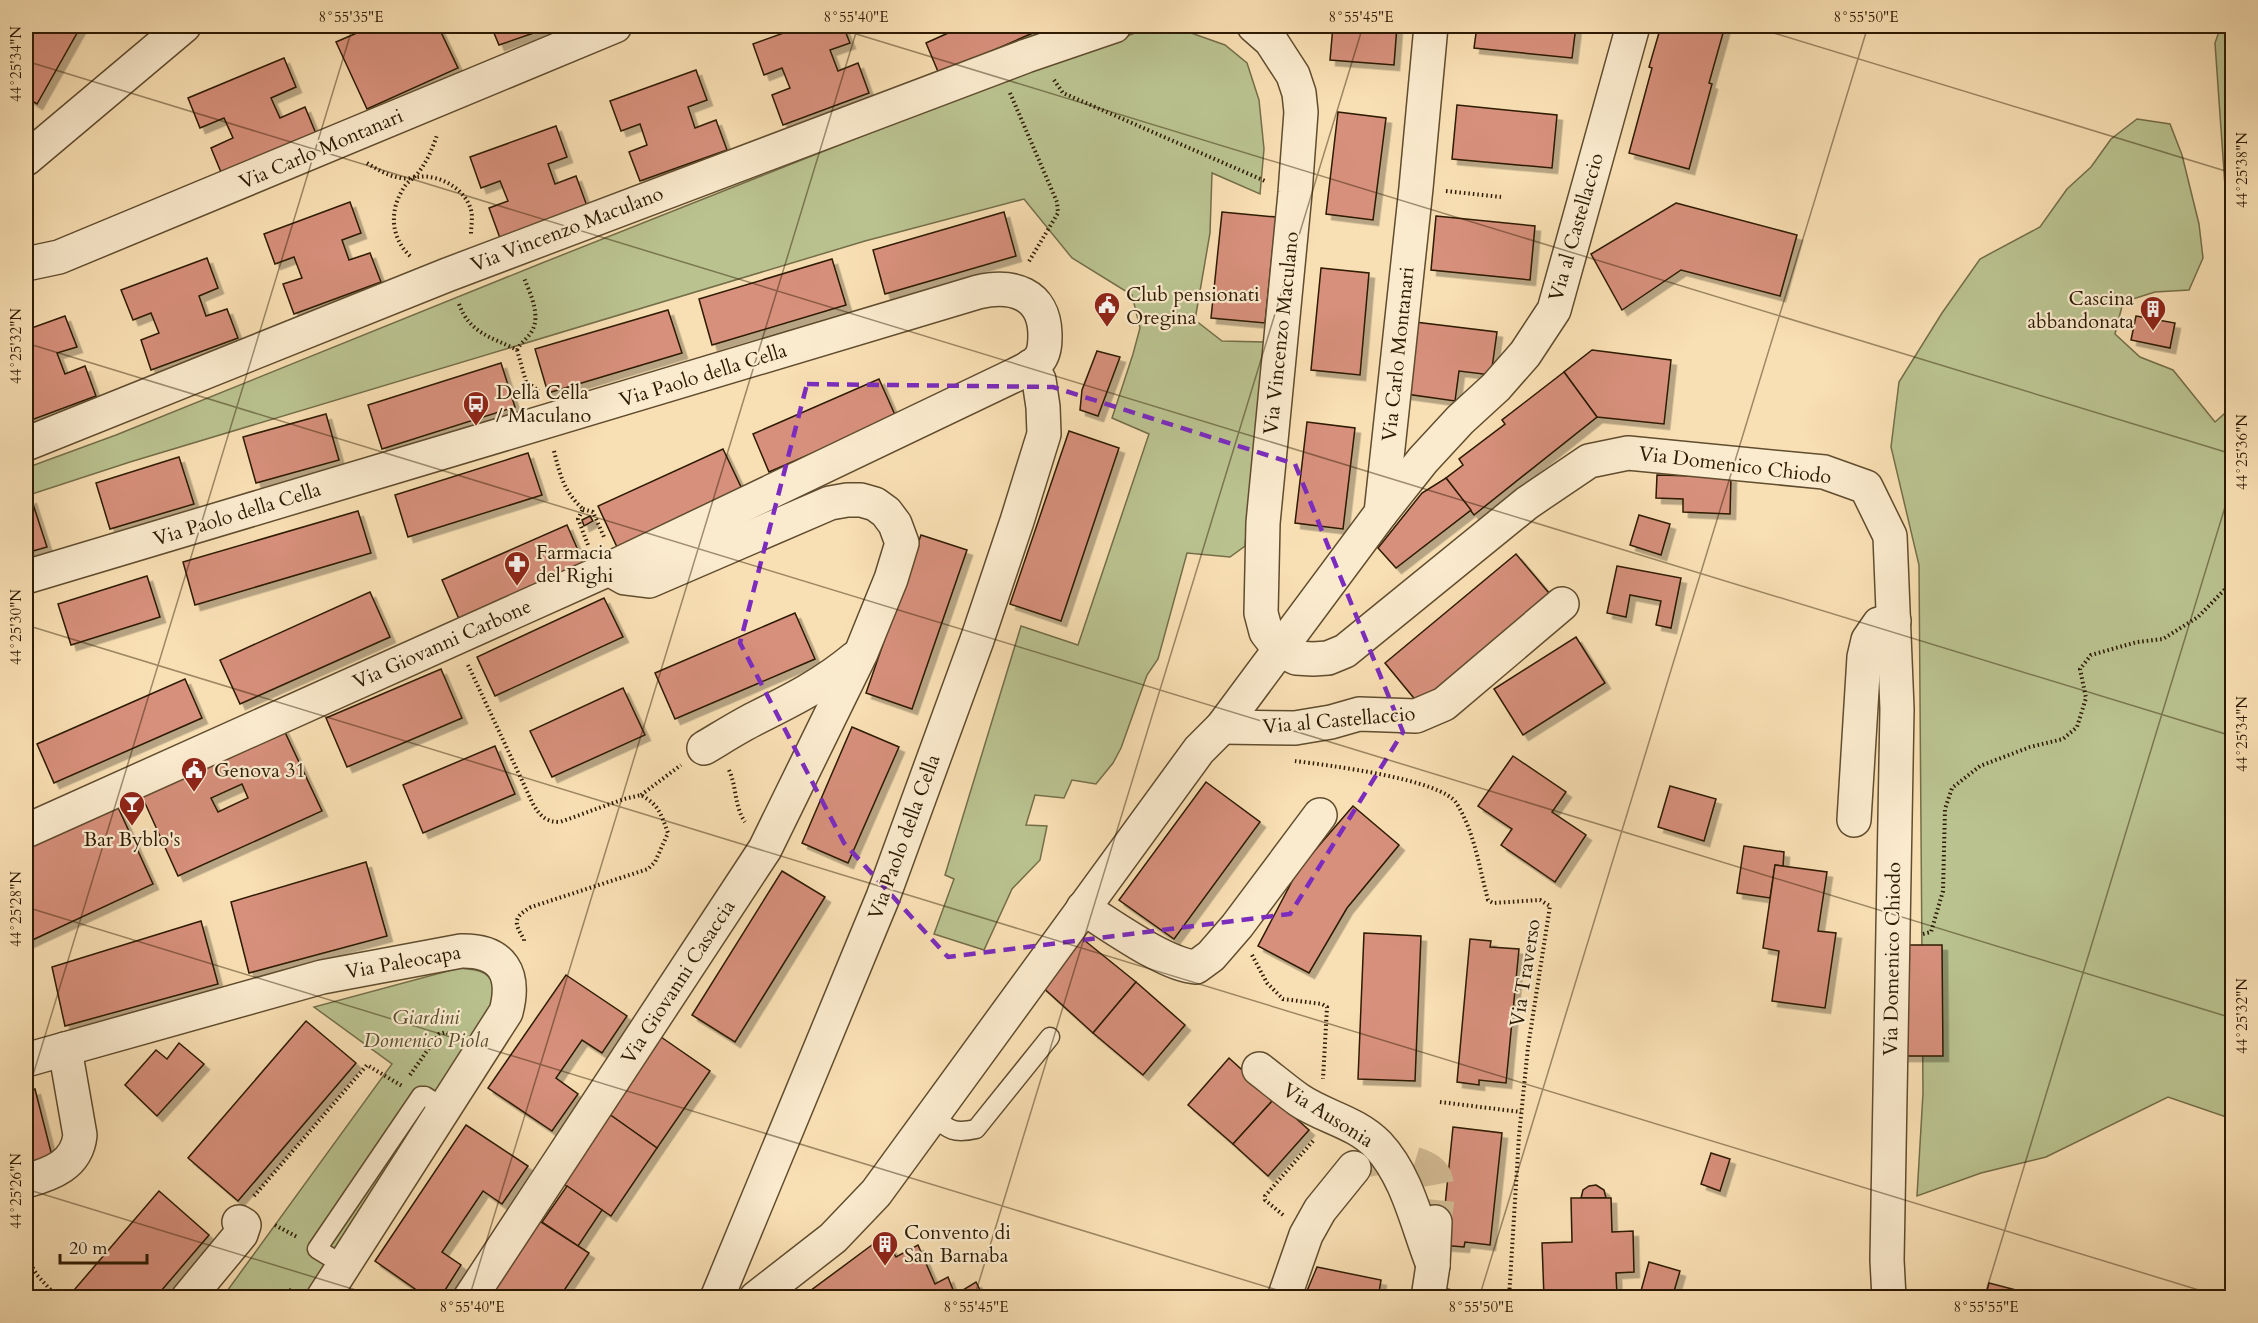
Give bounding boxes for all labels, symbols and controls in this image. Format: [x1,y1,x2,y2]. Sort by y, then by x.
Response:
text: 8°55'35"E [319,7,383,27]
text: 8°55'40"E [824,7,888,27]
text: 8°55'45"E [1329,7,1393,27]
text: 8°55'50"E [1834,7,1898,27]
text: 44°25'34"N [6,26,26,102]
street label: Via Carlo Montanari [235,102,408,196]
text: 44°25'38"N [2232,132,2252,208]
street label: Via al Castellaccio [1542,150,1610,304]
street label: Via Vincenzo Maculano [467,180,667,278]
street label: Via Vincenzo Maculano [1257,230,1305,436]
street label: Via Carlo Montanari [1375,265,1421,443]
place label: Club pensionati Oregina [1126,281,1260,331]
place label: Cascina abbandonata [2027,285,2134,335]
public building icon: Club pensionati Oregina [1092,290,1122,328]
building icon: Cascina abbandonata [2138,294,2168,332]
text: 44°25'32"N [6,308,26,384]
street label: Via Paolo della Cella [616,337,790,413]
place label: Della Cella / Maculano [496,379,592,429]
bus stop icon: Della Cella / Maculano [461,389,491,427]
text: 44°25'36"N [2232,414,2252,490]
street label: Via Domenico Chiodo [1637,440,1833,490]
street label: Via Paolo della Cella [150,476,324,552]
place label: Farmacia del Righi [536,539,614,589]
pharmacy icon: Farmacia del Righi [502,549,532,587]
text: 44°25'30"N [6,589,26,665]
street label: Via Giovanni Carbone [349,593,535,695]
text: 44°25'34"N [2232,696,2252,772]
street label: Via al Castellaccio [1262,700,1417,740]
street label: Via Paolo della Cella [862,750,947,923]
public building icon: Genova 31 [179,755,209,793]
place label: Genova 31 [214,757,306,784]
bar icon: Bar Byblo's [117,789,147,827]
place label: Bar Byblo's [84,826,180,853]
street label: Via Domenico Chiodo [1877,862,1907,1056]
text: 44°25'28"N [6,871,26,947]
street label: Via Giovanni Casaccia [615,894,741,1069]
street label: Via Traverso [1503,917,1547,1029]
street label: Via Paleocapa [343,938,463,985]
text: 44°25'32"N [2232,978,2252,1054]
park label: Giardini Domenico Piola [363,1004,489,1054]
street label: Via Ausonia [1277,1076,1379,1154]
text: 44°25'26"N [6,1153,26,1229]
place label: Convento di San Barnaba [904,1219,1011,1269]
scale bar [60,1227,147,1265]
building icon: Convento di San Barnaba [870,1229,900,1267]
text: 20 m [69,1236,108,1261]
text: 8°55'40"E [440,1297,504,1317]
text: 8°55'45"E [944,1297,1008,1317]
text: 8°55'50"E [1449,1297,1513,1317]
text: 8°55'55"E [1954,1297,2018,1317]

